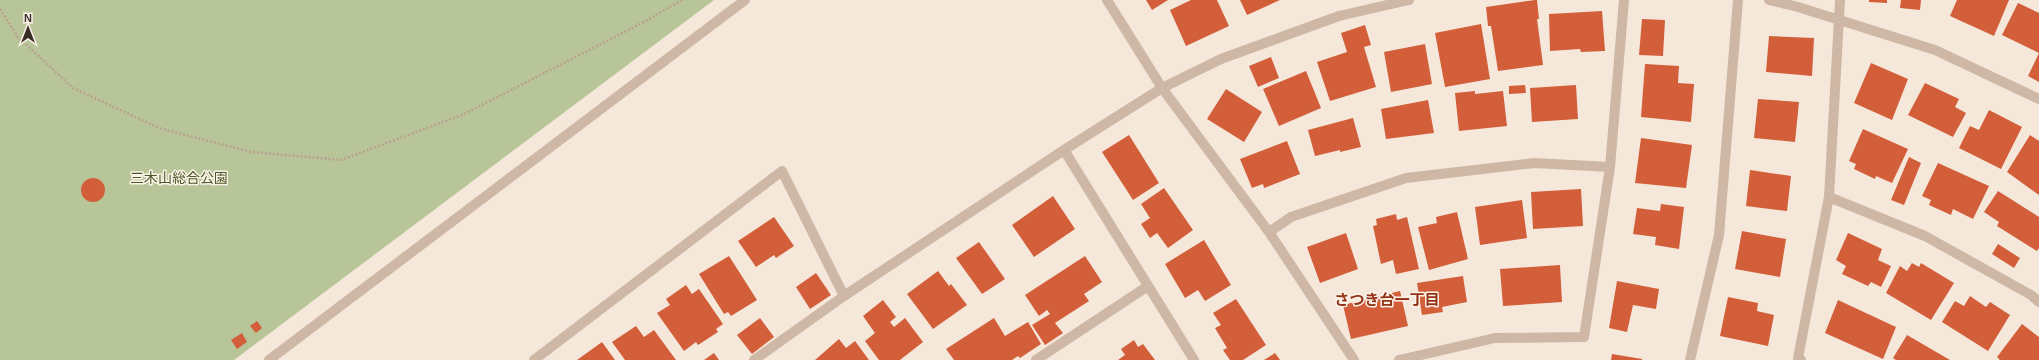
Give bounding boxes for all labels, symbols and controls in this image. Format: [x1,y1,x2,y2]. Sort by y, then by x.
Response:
north arrow [8,8,48,48]
text: N [24,12,32,24]
park label: 三木山総合公園 [130,170,228,186]
district label: さつき台一丁目 [1334,291,1440,308]

